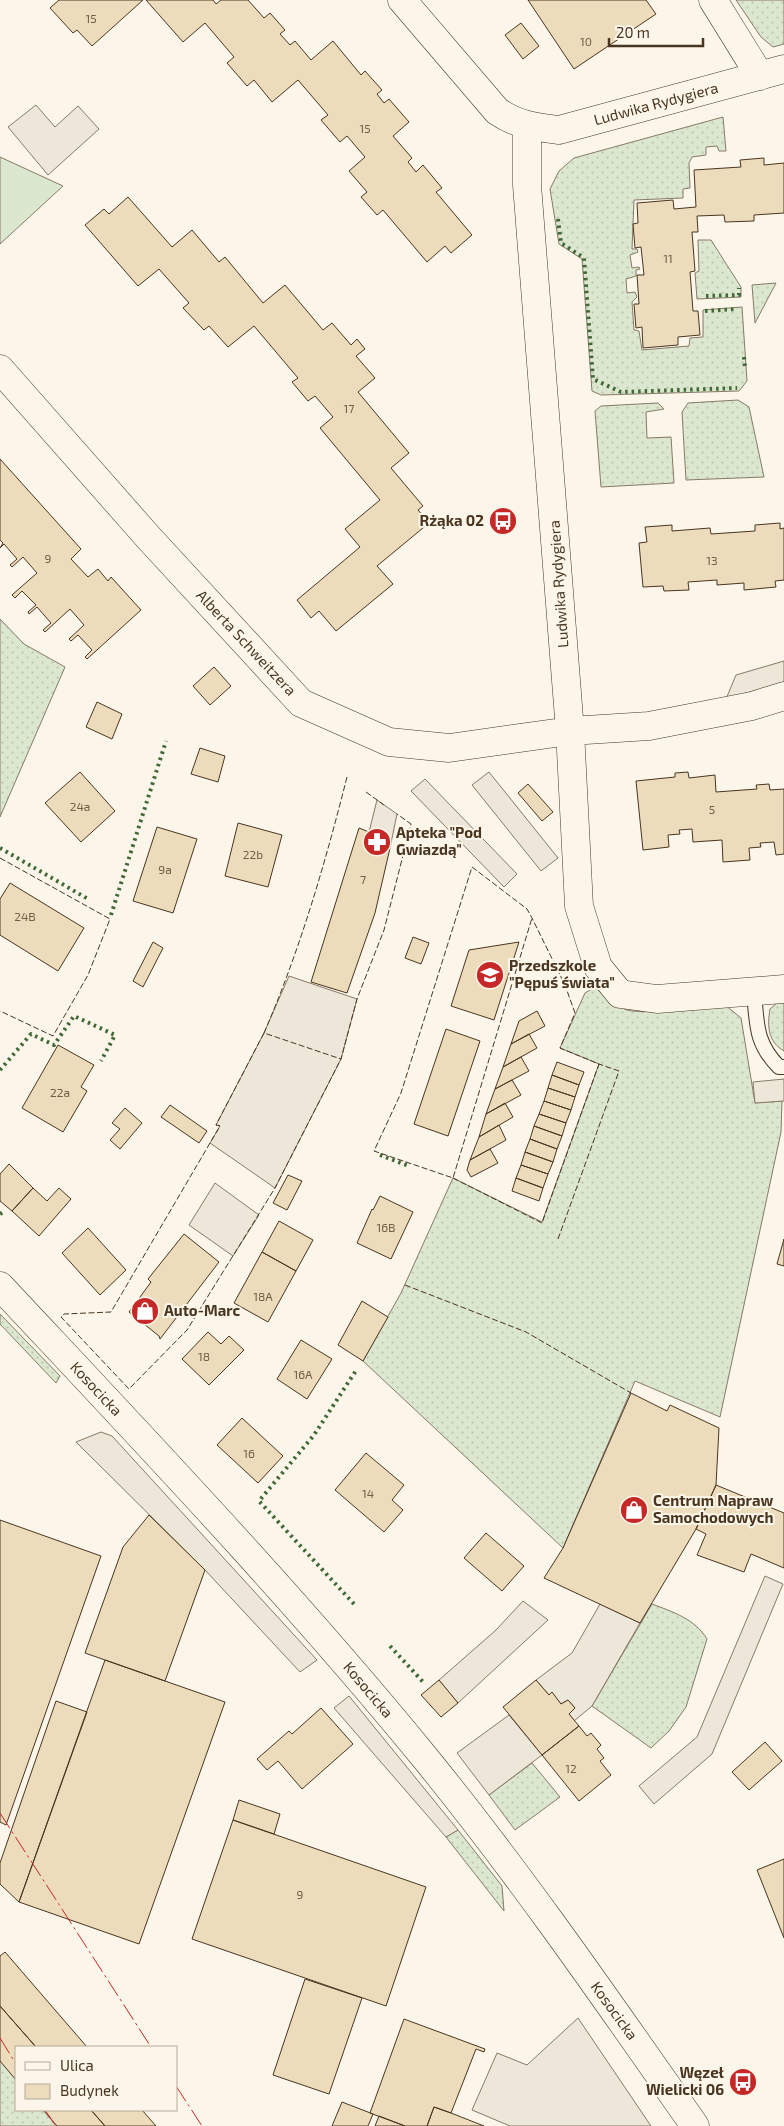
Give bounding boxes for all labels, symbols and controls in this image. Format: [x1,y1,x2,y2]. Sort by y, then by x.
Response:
house number: 15 [85,11,97,25]
scale bar [609,15,703,47]
text: 20 m [616,23,650,41]
house number: 10 [580,34,592,48]
street label: Ludwika Rydygiera [592,78,720,128]
house number: 15 [359,121,371,135]
house number: 11 [663,251,673,265]
house number: 17 [344,401,354,415]
bus stop icon: Rżąka 02 [488,506,518,536]
place label: Rżąka 02 [419,511,484,529]
street label: Ludwika Rydygiera [545,520,571,649]
house number: 9 [45,551,52,565]
house number: 13 [706,553,718,567]
street label: Alberta Schweitzera [193,586,300,699]
house number: 24a [70,799,90,813]
house number: 5 [709,802,715,816]
place label: Apteka "Pod Gwiazdą" [396,823,482,858]
pharmacy icon: Apteka "Pod Gwiazdą" [362,827,392,857]
house number: 22b [243,847,263,861]
house number: 9a [158,862,172,876]
house number: 7 [360,872,366,886]
house number: 24B [14,909,36,923]
place label: Przedszkole "Pępuś świata" [509,956,615,991]
school or university icon: Przedszkole "Pępuś świata" [475,960,505,990]
house number: 22a [50,1085,70,1099]
house number: 16B [376,1220,396,1234]
house number: 18A [253,1289,273,1303]
shop icon: Auto-Marc [130,1296,160,1326]
place label: Auto-Marc [164,1301,240,1319]
house number: 18 [198,1349,210,1363]
street label: Kosocicka [67,1357,126,1419]
house number: 16A [293,1367,313,1381]
house number: 16 [243,1446,255,1460]
house number: 14 [362,1486,374,1500]
place label: Centrum Napraw Samochodowych [653,1491,773,1527]
shop icon: Centrum Napraw Samochodowych [619,1495,649,1525]
street label: Kosocicka [340,1658,397,1721]
house number: 12 [565,1761,577,1775]
house number: 9 [297,1887,304,1901]
street label: Kosocicka [588,1978,642,2043]
legend [15,2046,178,2111]
text: Ulica [60,2056,94,2074]
place label: Węzeł Wielicki 06 [646,2063,725,2098]
bus stop icon: Węzeł Wielicki 06 [728,2067,758,2097]
text: Budynek [60,2081,119,2099]

